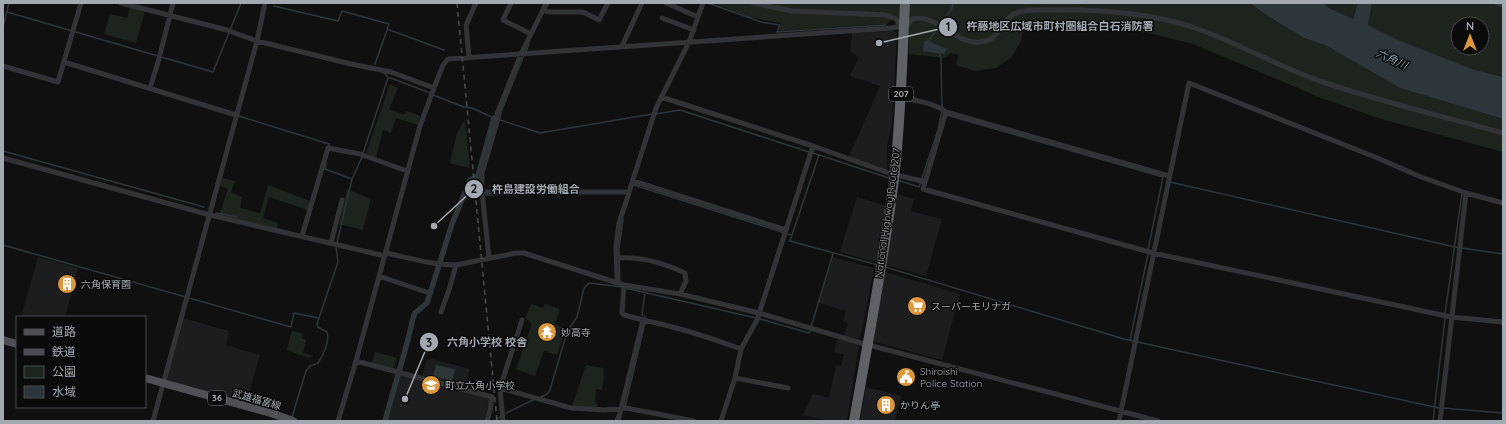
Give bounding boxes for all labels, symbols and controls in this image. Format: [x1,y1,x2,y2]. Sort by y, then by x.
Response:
callout: 杵藤地区広域市町村圏組合白石消防署 [938,15,1161,38]
north arrow [1450,16,1490,56]
text: 1 [946,19,950,34]
text: 杵藤地区広域市町村圏組合白石消防署 [967,19,1154,33]
text: N [1466,19,1474,33]
water label: 六角川 [1374,46,1411,73]
road number: 207 [889,87,913,101]
street label: National Highway Route 207 [872,147,903,279]
callout: 杵島建設労働組合 [464,178,588,201]
text: 2 [471,181,478,196]
text: 杵島建設労働組合 [492,182,580,196]
building icon: 六角保育園 [56,273,78,295]
place label: 六角保育園 [81,278,131,291]
supermarket icon: スーパーモリナガ [906,295,928,317]
place label: スーパーモリナガ [931,300,1011,313]
legend [16,316,146,408]
temple icon: 妙高寺 [536,321,558,343]
text: 道路 [52,324,76,339]
place label: 妙高寺 [561,326,591,339]
callout: 六角小学校 校舎 [419,331,535,354]
text: 3 [426,335,432,350]
text: 六角小学校 校舎 [447,335,528,349]
text: 鉄道 [52,344,76,359]
text: 公園 [52,364,76,379]
place label: Shiroishi Police Station [920,365,982,390]
public building icon: Shiroishi Police Station [895,366,917,388]
school or university icon: 町立六角小学校 [420,374,442,396]
place label: 町立六角小学校 [445,379,515,392]
text: 水域 [52,384,76,399]
street label: 武雄福富線 [231,386,283,413]
road number: 36 [208,391,226,405]
building icon: かりん亭 [875,394,897,416]
place label: かりん亭 [900,399,940,412]

